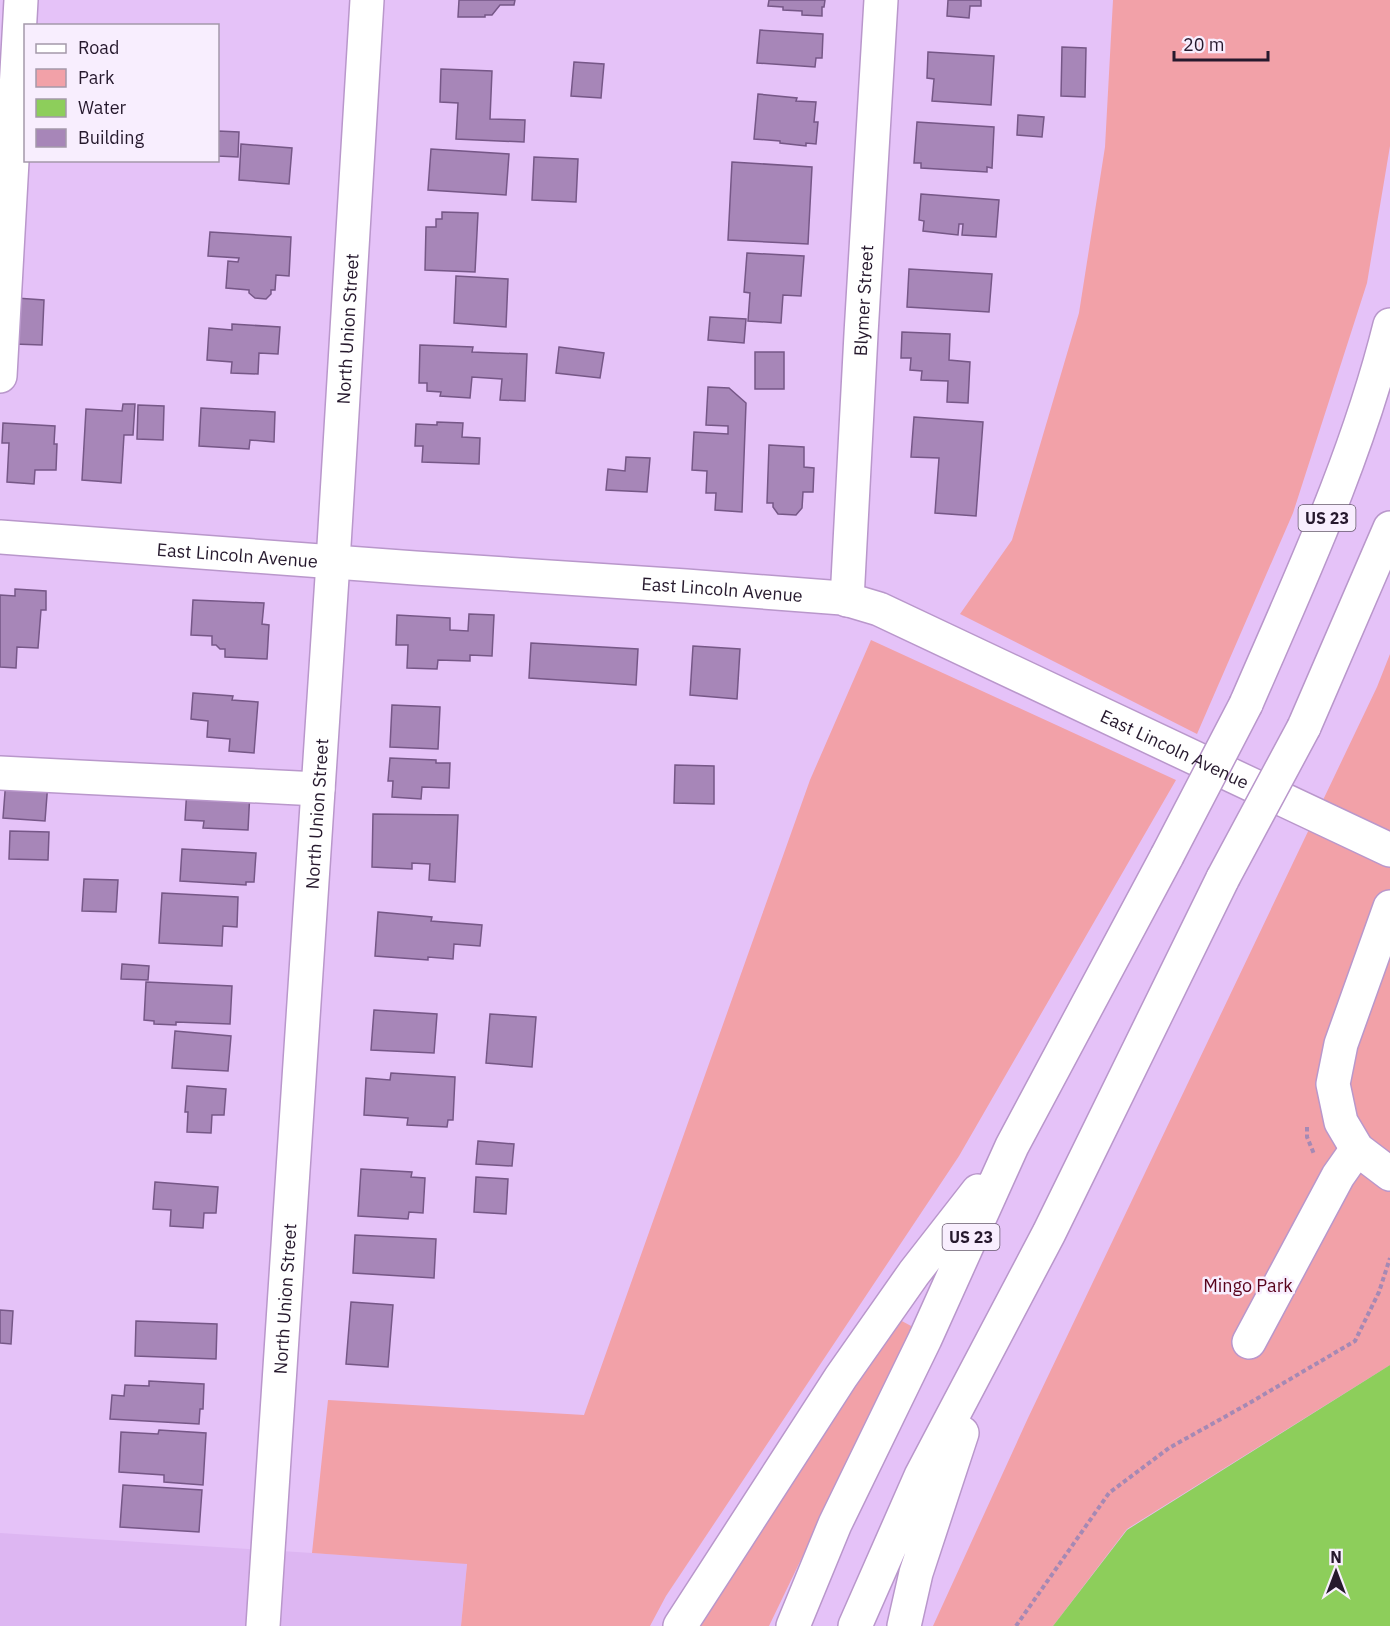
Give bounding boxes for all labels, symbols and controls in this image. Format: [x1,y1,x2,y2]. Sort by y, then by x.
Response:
legend [24,24,219,162]
scale bar [1174,24,1268,62]
text: 20 m [1183,33,1225,56]
text: Road [78,36,119,59]
text: Park [78,66,115,89]
text: Water [78,96,127,119]
text: Building [78,126,145,149]
street label: Blymer Street [848,244,878,357]
street label: North Union Street [331,253,363,405]
road number: US 23 [1298,505,1356,531]
street label: East Lincoln Avenue [156,537,319,572]
street label: East Lincoln Avenue [641,572,804,606]
street label: East Lincoln Avenue [1097,704,1253,794]
street label: North Union Street [300,738,333,890]
street label: North Union Street [268,1222,301,1375]
road number: US 23 [942,1224,1000,1250]
park label: Mingo Park [1203,1274,1293,1297]
north arrow [1306,1542,1366,1602]
text: N [1330,1547,1342,1567]

